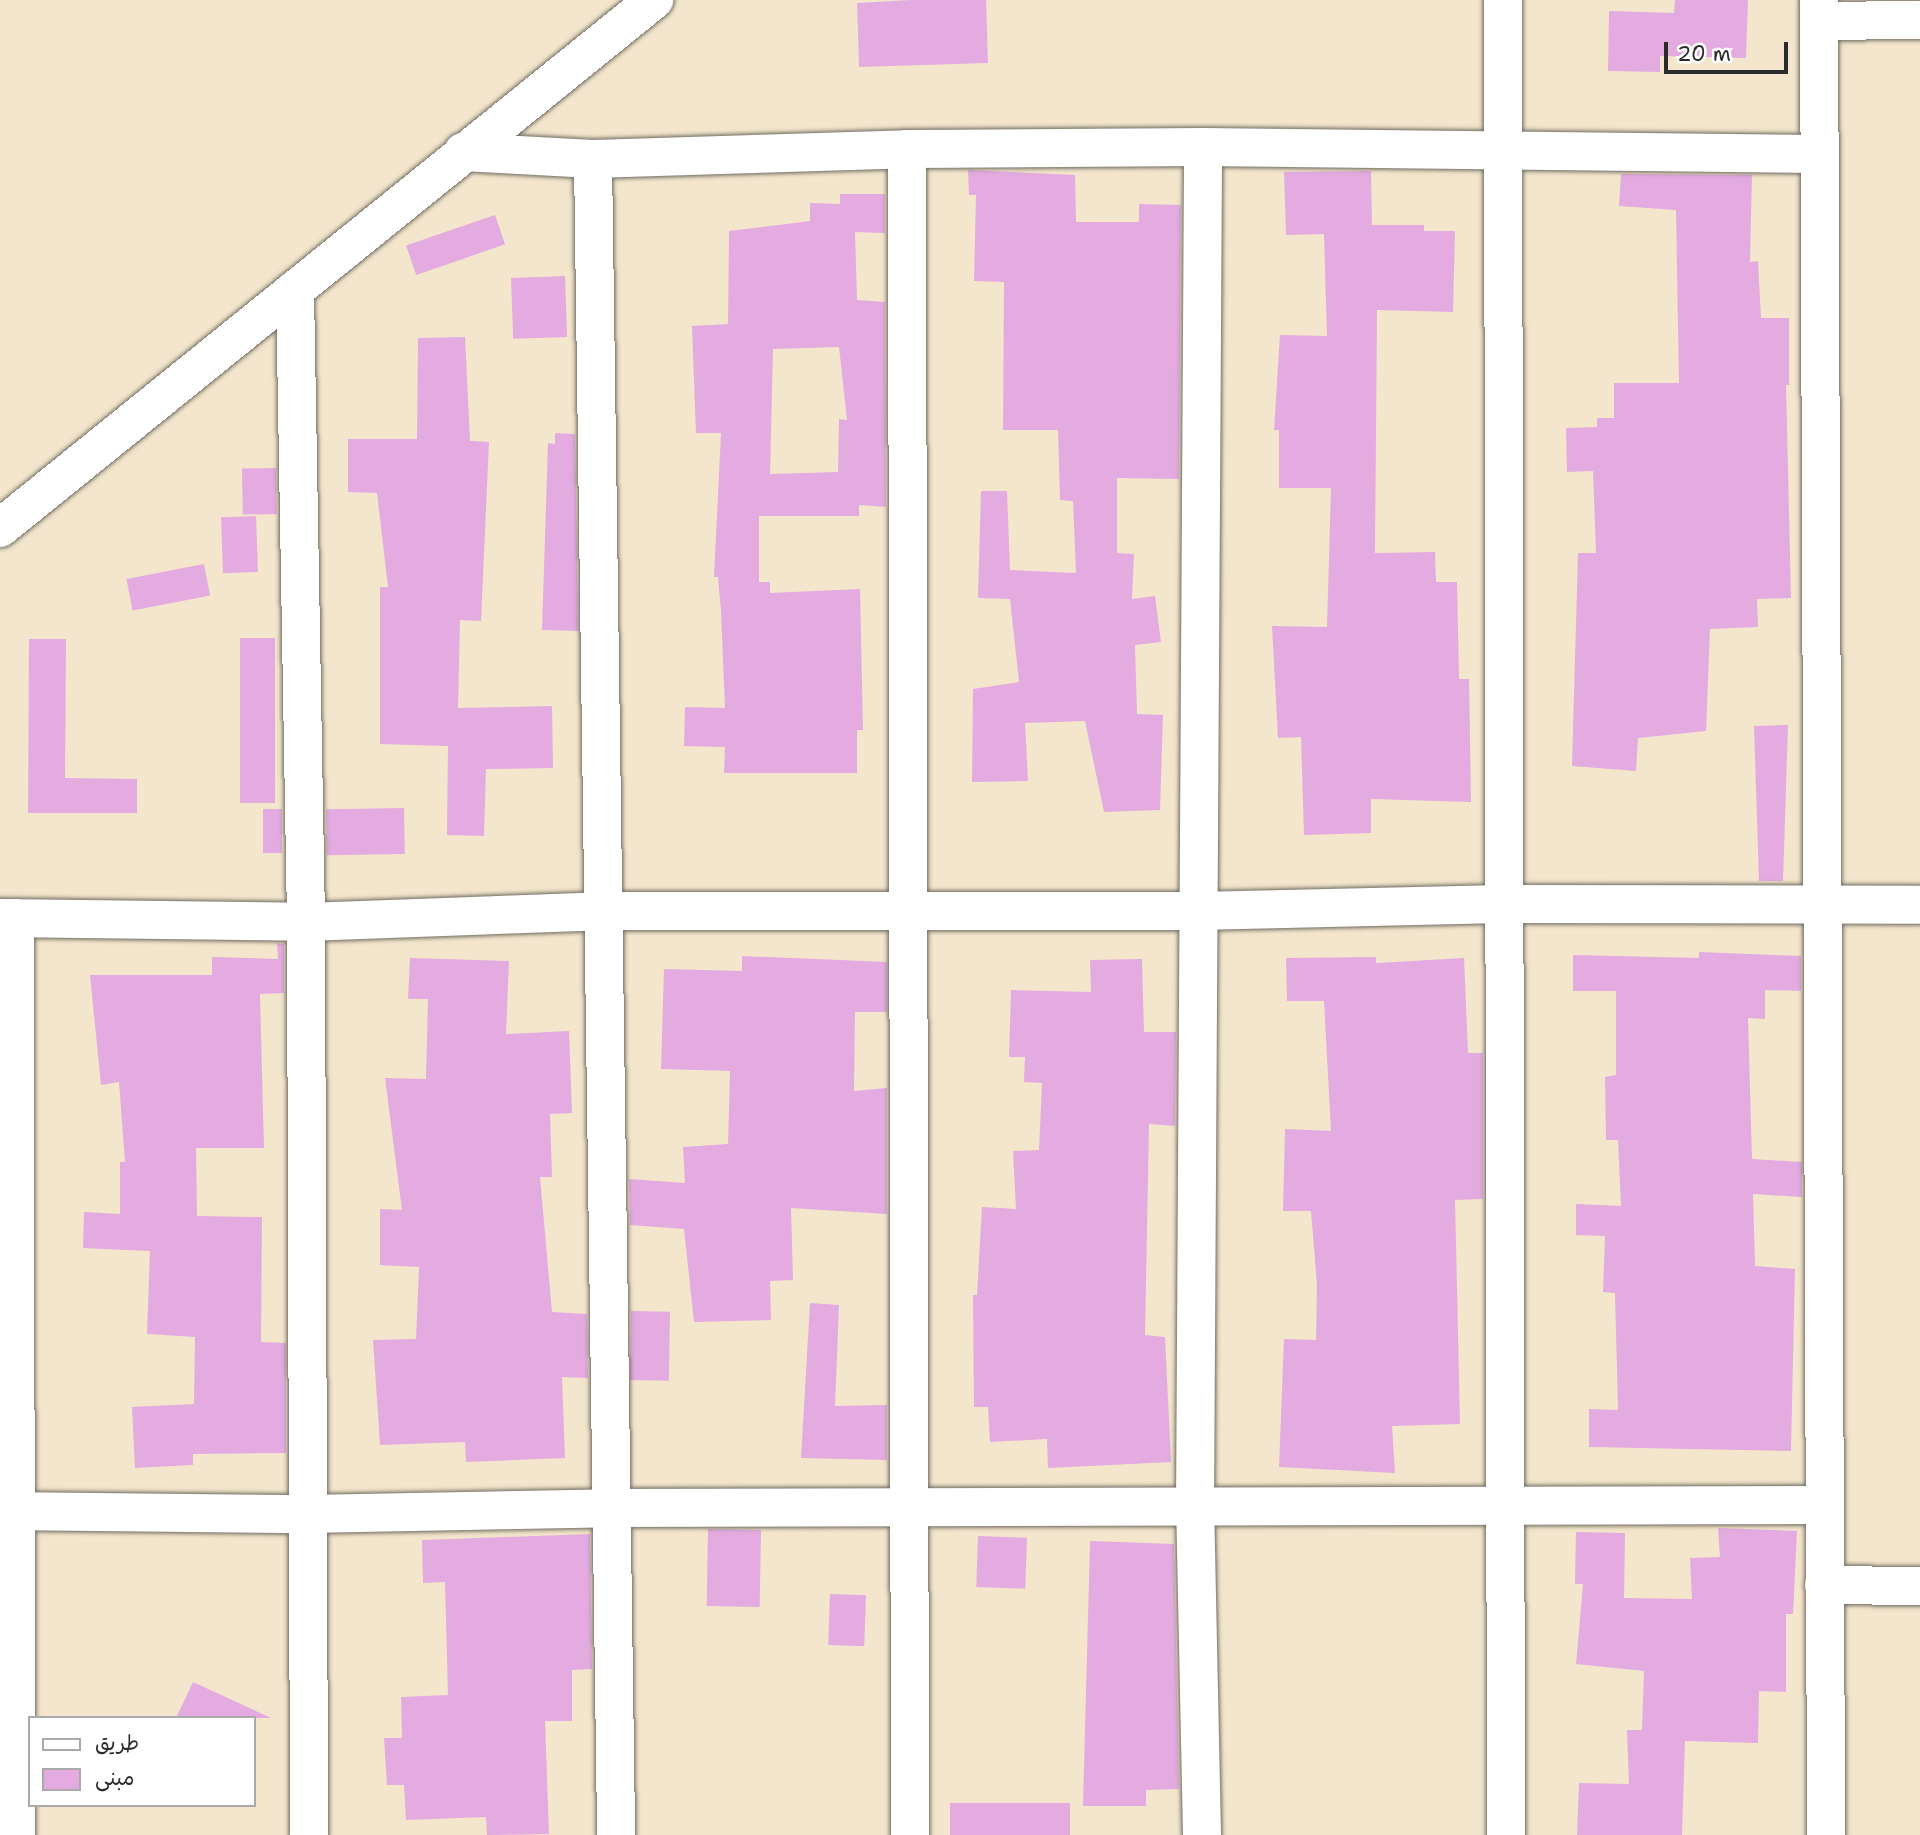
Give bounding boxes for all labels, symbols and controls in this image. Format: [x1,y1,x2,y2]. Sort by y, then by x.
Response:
scale bar [1668,28,1792,72]
text: 20 m [1677,40,1731,68]
legend [28,1716,256,1807]
text: طريق [95,1729,139,1757]
text: مبنى [95,1764,134,1792]

